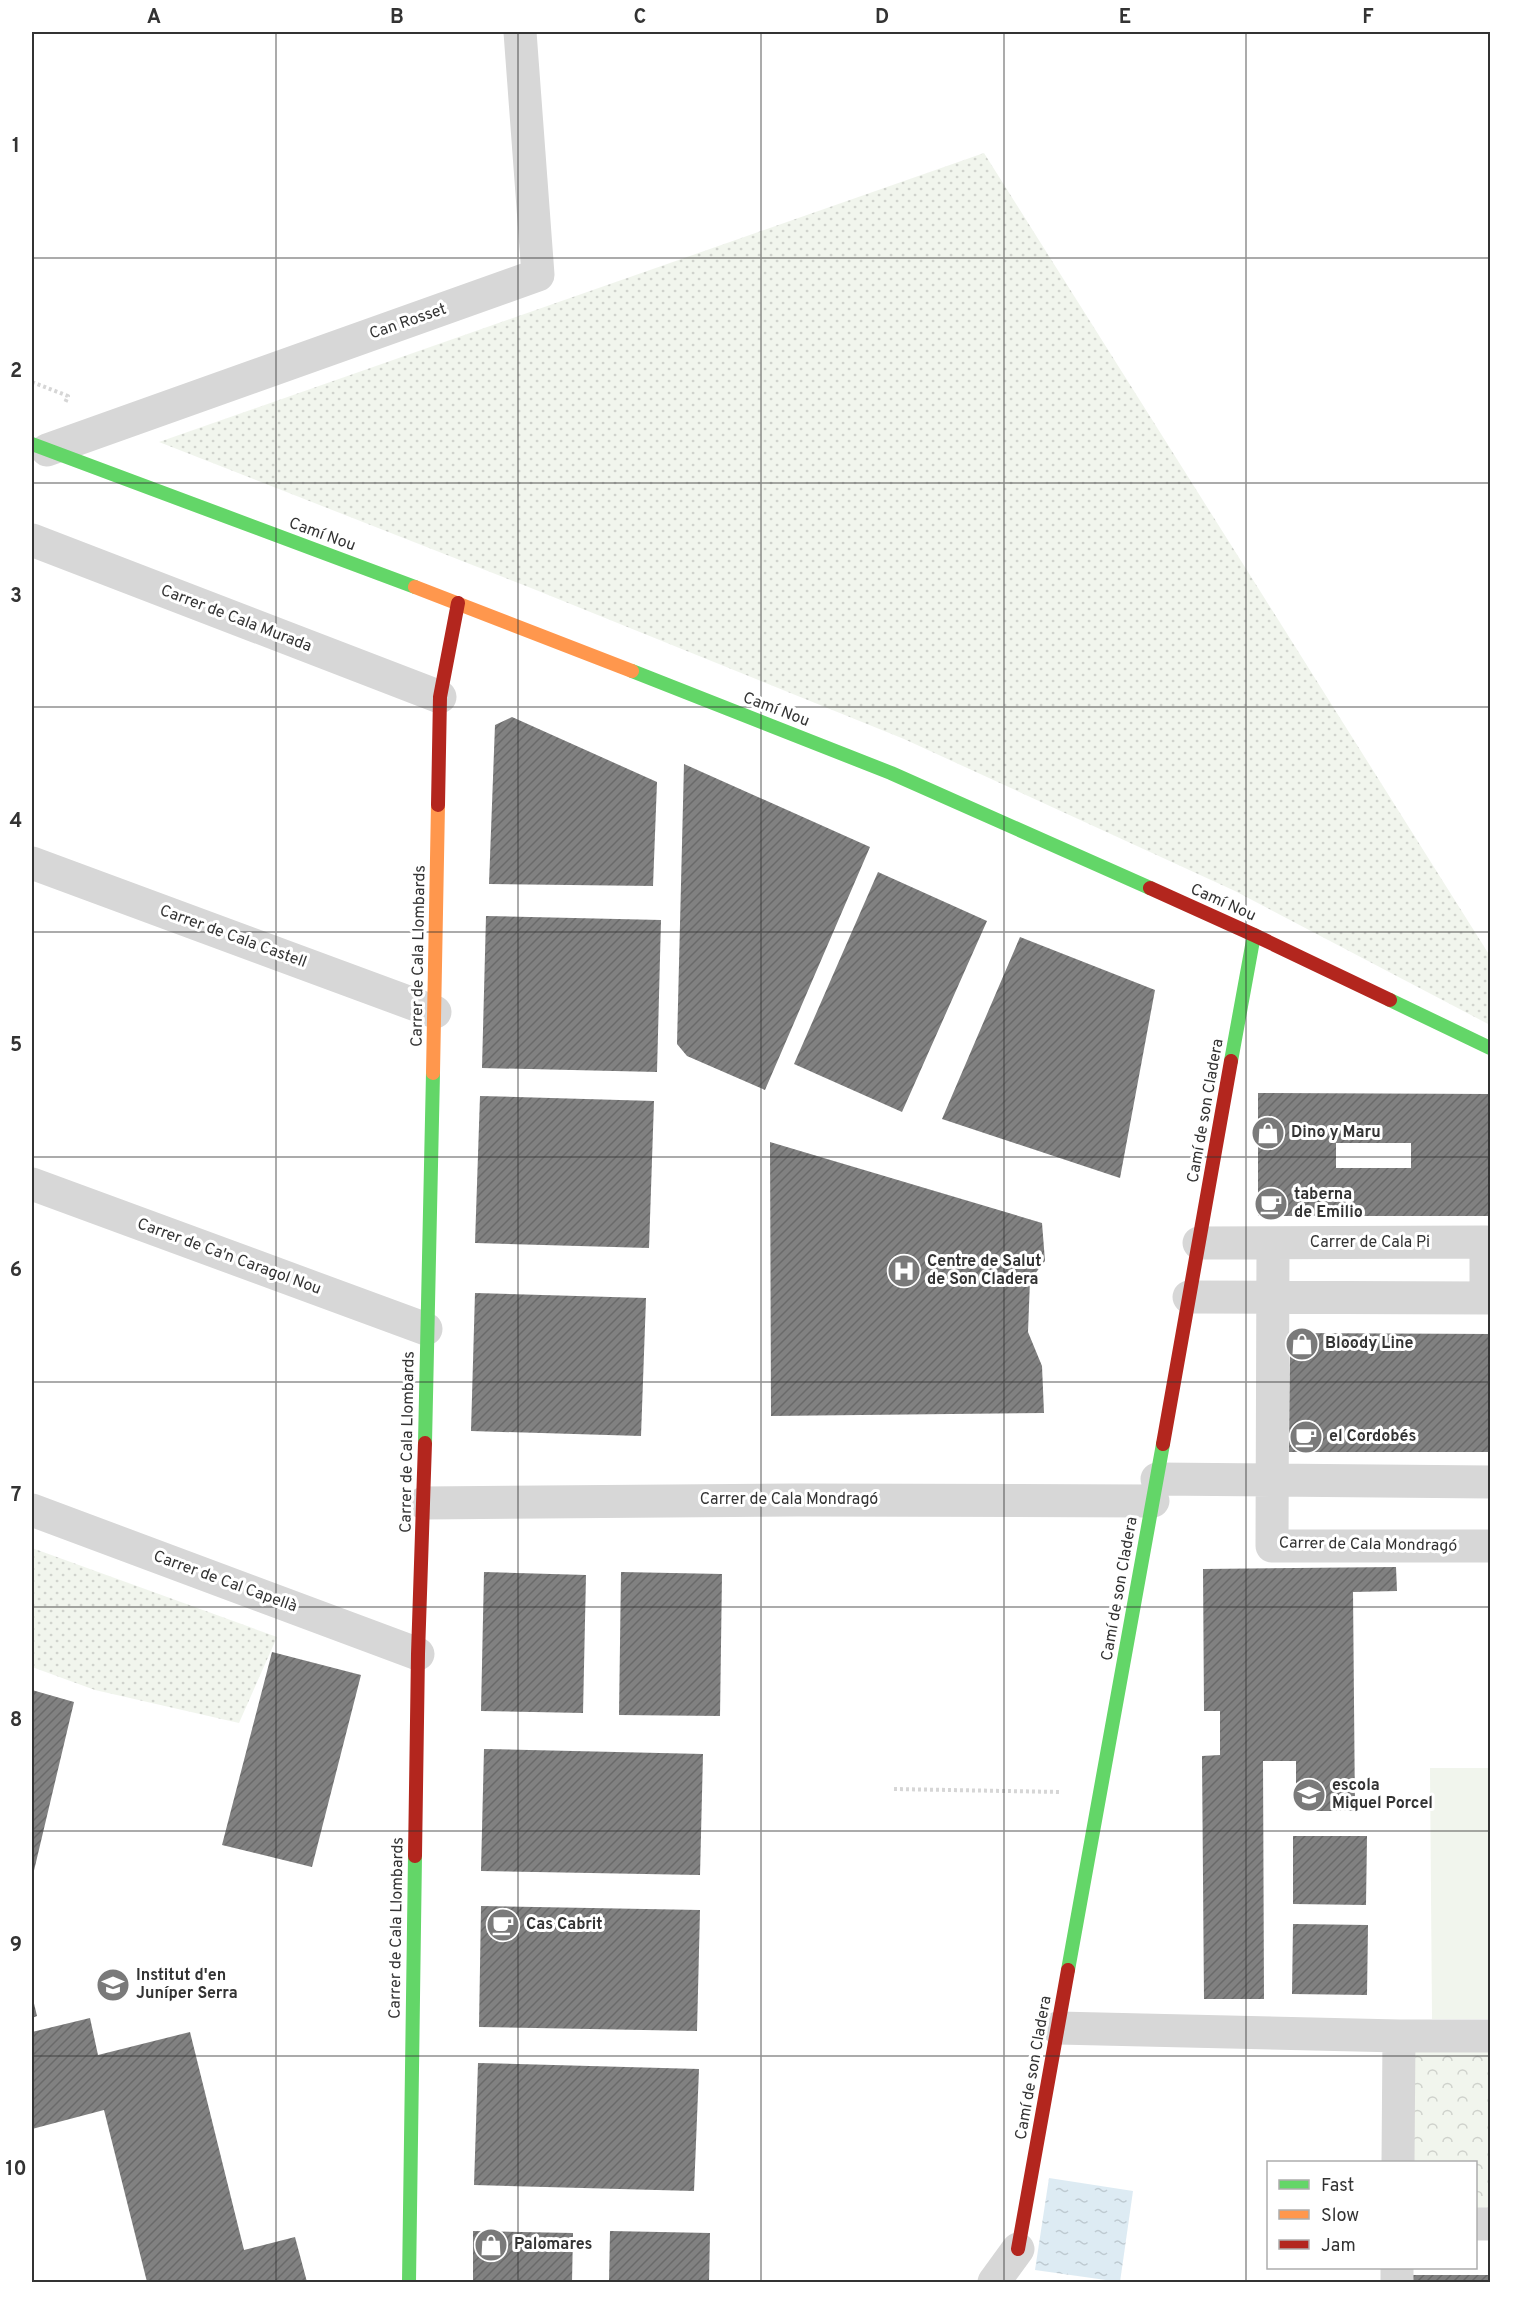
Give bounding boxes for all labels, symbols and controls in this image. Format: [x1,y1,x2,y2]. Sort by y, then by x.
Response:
text: A [147,5,161,31]
text: B [390,5,404,31]
text: C [634,5,646,31]
text: D [875,5,889,31]
text: E [1119,5,1131,31]
text: F [1362,5,1374,31]
text: 1 [12,134,20,160]
street label: Can Rosset [367,300,449,344]
text: 2 [10,359,22,385]
street label: Camí Nou [286,514,358,556]
street label: Carrer de Cala Murada [158,581,314,657]
text: 3 [10,584,22,610]
street label: Camí Nou [740,688,812,732]
text: 4 [10,809,22,835]
street label: Carrer de Cala Llombards [407,865,431,1047]
street label: Camí Nou [1187,880,1259,926]
street label: Carrer de Cala Castell [157,901,309,973]
text: 5 [10,1033,22,1059]
street label: Camí de son Cladera [1183,1037,1229,1185]
shop icon: Dino y Maru [1250,1115,1286,1151]
place label: Dino y Maru [1291,1123,1381,1143]
place label: taberna de Emilio [1294,1185,1363,1223]
cafe icon: taberna de Emilio [1253,1186,1289,1222]
street label: Carrer de Ca'n Caragol Nou [134,1214,324,1300]
street label: Carrer de Cala Pi [1310,1233,1430,1253]
place label: Centre de Salut de Son Cladera [927,1252,1041,1290]
hospital icon: Centre de Salut de Son Cladera [886,1253,922,1289]
text: 6 [10,1258,22,1284]
shop icon: Bloody Line [1284,1326,1320,1362]
place label: Bloody Line [1325,1334,1413,1354]
street label: Carrer de Cala Llombards [396,1351,420,1533]
cafe icon: el Cordobés [1288,1419,1324,1455]
place label: el Cordobés [1329,1427,1416,1447]
text: 7 [11,1483,21,1509]
street label: Carrer de Cala Mondragó [700,1490,878,1510]
street label: Camí de son Cladera [1097,1515,1143,1663]
street label: Carrer de Cala Mondragó [1279,1533,1458,1557]
street label: Carrer de Cal Capellà [150,1547,300,1617]
text: 8 [10,1708,22,1734]
place label: escola Miquel Porcel [1332,1776,1433,1814]
school or university icon: escola Miquel Porcel [1291,1777,1327,1813]
street label: Carrer de Cala Llombards [385,1837,409,2019]
cafe icon: Cas Cabrit [485,1907,521,1943]
place label: Cas Cabrit [526,1915,603,1935]
text: 9 [10,1933,22,1959]
place label: Institut d'en Juníper Serra [136,1966,238,2004]
school or university icon: Institut d'en Juníper Serra [95,1967,131,2003]
street label: Camí de son Cladera [1011,1994,1057,2142]
text: 10 [5,2157,27,2183]
legend [1267,2161,1477,2269]
text: Fast [1321,2175,1354,2198]
text: Slow [1321,2205,1359,2228]
shop icon: Palomares [473,2227,509,2263]
place label: Palomares [514,2235,592,2255]
text: Jam [1321,2235,1356,2258]

